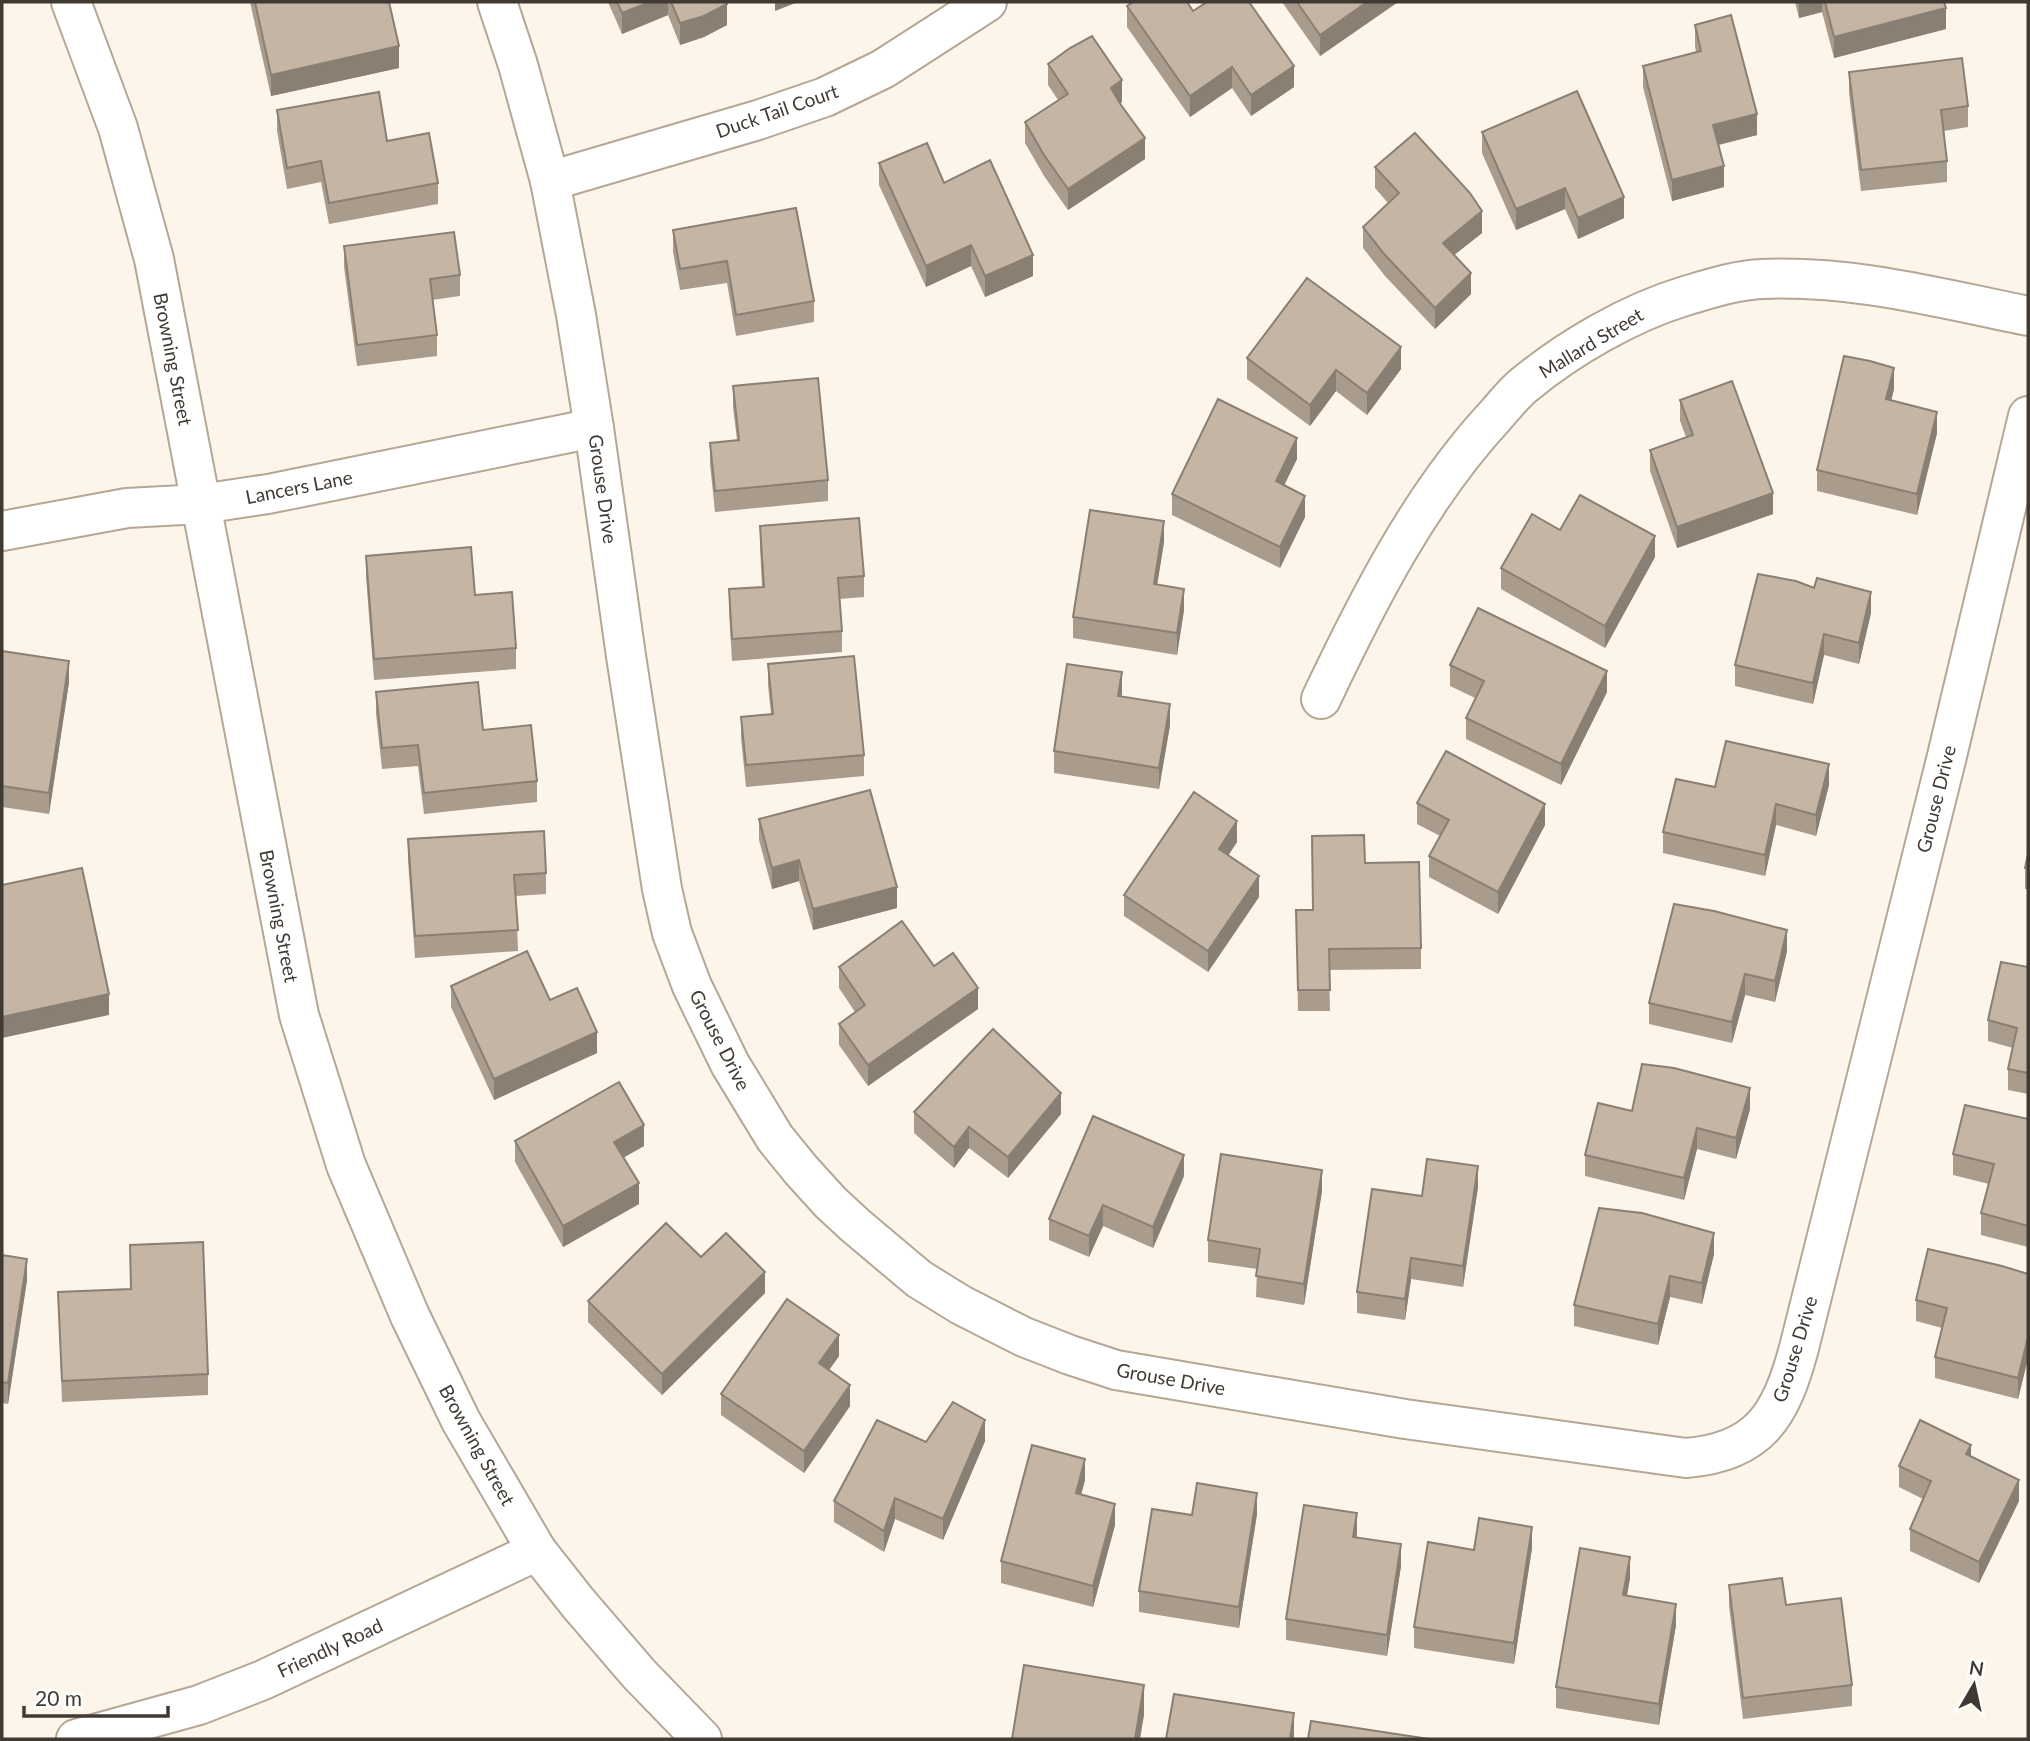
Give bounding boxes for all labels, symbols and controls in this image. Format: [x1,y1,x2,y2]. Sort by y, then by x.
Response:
street label: Duck Tail Court [713,79,841,142]
street label: Browning Street [149,291,198,427]
street label: Mallard Street [1535,302,1647,383]
street label: Grouse Drive [584,433,623,545]
street label: Lancers Lane [243,465,354,508]
street label: Grouse Drive [1911,743,1960,855]
street label: Browning Street [255,848,304,984]
street label: Grouse Drive [685,986,756,1094]
street label: Grouse Drive [1767,1293,1822,1405]
street label: Grouse Drive [1115,1358,1227,1399]
street label: Browning Street [435,1380,520,1509]
street label: Friendly Road [273,1613,386,1682]
north arrow [1939,1650,2009,1720]
text: N [1968,1655,1986,1680]
scale bar [24,1674,168,1718]
text: 20 m [35,1685,82,1710]

